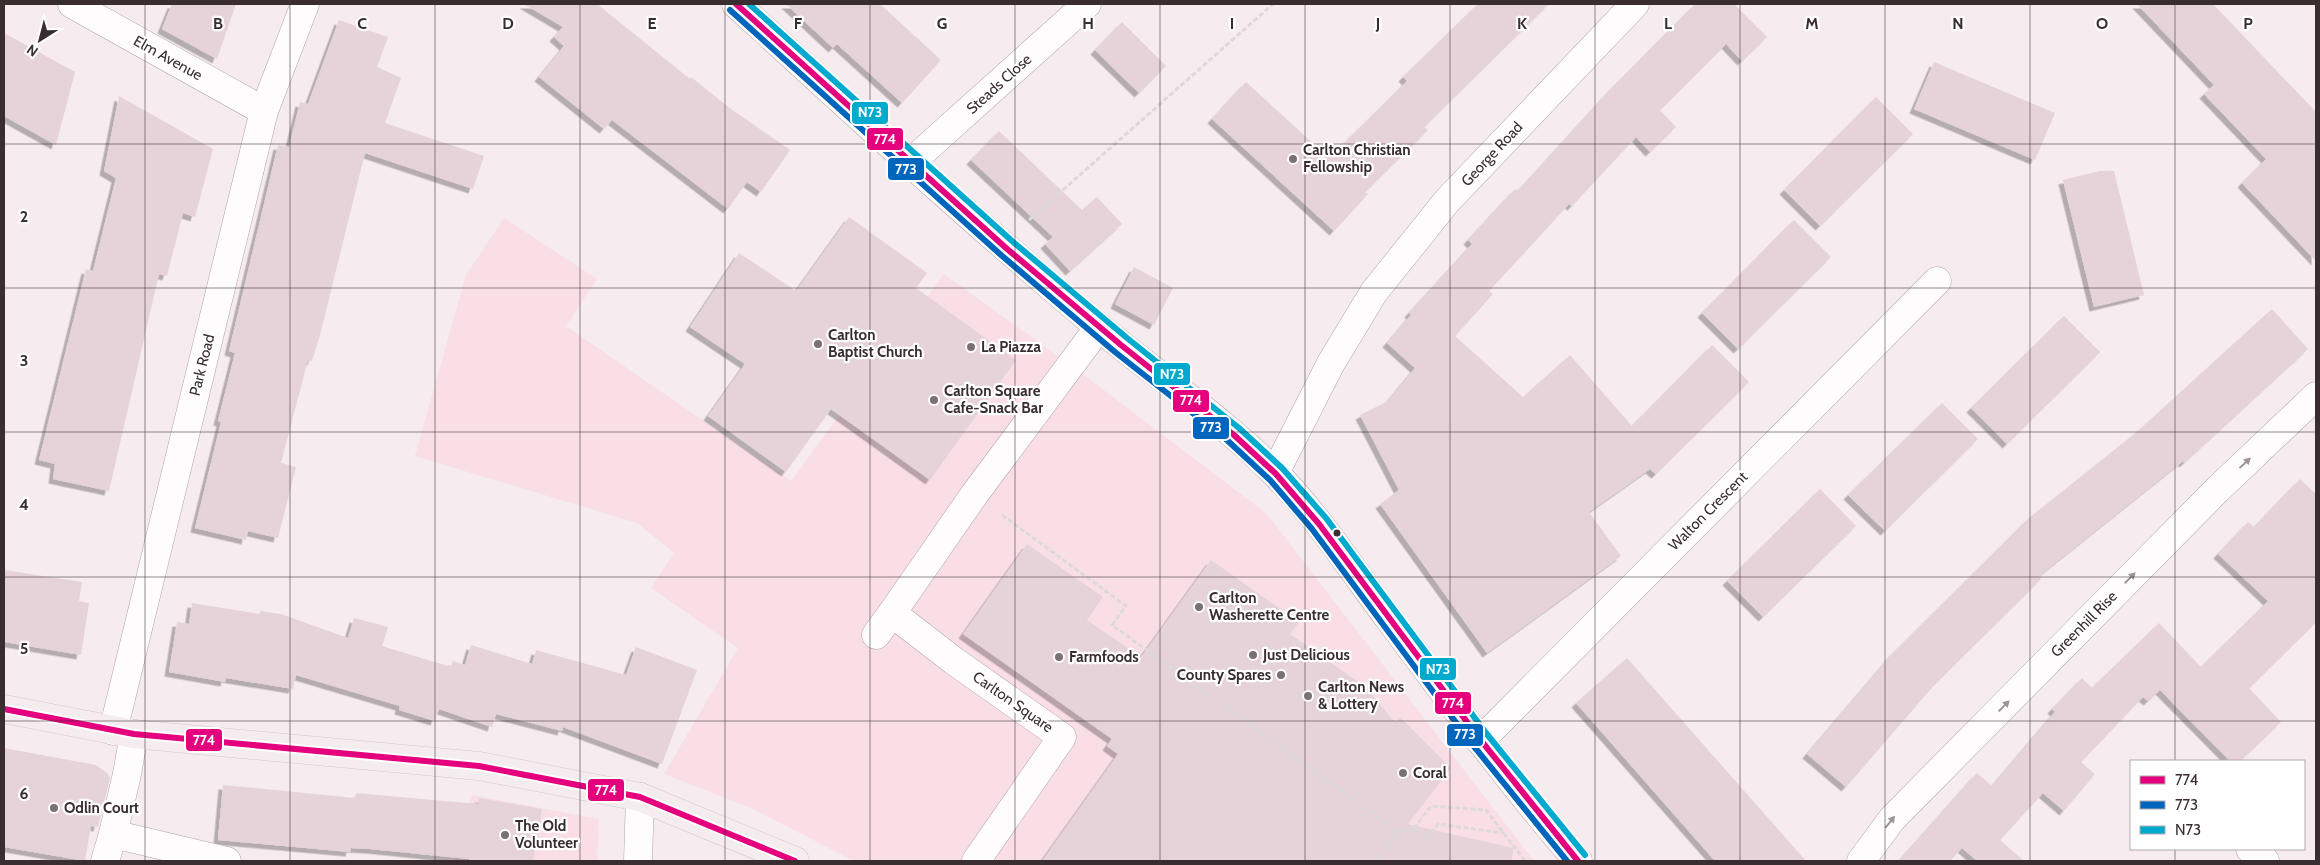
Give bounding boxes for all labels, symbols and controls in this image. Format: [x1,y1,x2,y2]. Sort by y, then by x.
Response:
text: B [213,14,223,33]
text: C [357,14,367,33]
text: D [502,14,514,33]
text: E [647,14,657,33]
text: F [794,14,803,33]
text: G [937,14,947,33]
text: H [1082,14,1094,33]
text: I [1230,14,1234,33]
text: J [1375,14,1380,33]
text: K [1517,14,1527,33]
text: L [1664,14,1672,33]
text: M [1805,14,1819,33]
text: N [1952,14,1964,33]
text: O [2096,14,2108,33]
text: P [2243,14,2253,33]
north arrow [15,15,65,65]
street label: Elm Avenue [130,32,206,84]
text: N [23,40,42,61]
street label: Steads Close [963,50,1035,118]
line badge: N73 [851,101,889,125]
text: N73 [858,103,882,121]
street label: George Road [1458,118,1526,190]
line badge: 774 [866,127,904,151]
text: 774 [874,130,896,148]
place label: Carlton Christian Fellowship [1303,141,1411,176]
marker: Carlton Christian Fellowship [1287,153,1299,165]
line badge: 773 [887,157,925,181]
text: 773 [895,160,917,178]
text: 2 [20,207,28,226]
place label: Carlton Baptist Church [828,326,923,361]
street label: Park Road [186,332,218,398]
marker: Carlton Baptist Church [812,338,824,350]
place label: La Piazza [981,338,1041,356]
marker: La Piazza [965,341,977,353]
text: 3 [20,351,28,370]
line badge: N73 [1153,362,1191,386]
text: N73 [1160,365,1184,383]
place label: Carlton Square Cafe-Snack Bar [944,382,1043,417]
line badge: 774 [1172,389,1210,413]
text: 774 [1180,391,1202,409]
marker: Carlton Square Cafe-Snack Bar [928,394,940,406]
line badge: 773 [1192,416,1230,440]
text: 773 [1200,418,1222,436]
one-way arrow [2239,457,2251,469]
street label: Walton Crescent [1665,468,1751,554]
text: 4 [19,495,29,514]
unlabelled marker [1332,528,1342,538]
one-way arrow [2124,572,2136,584]
street label: Greenhill Rise [2047,587,2121,661]
place label: Carlton Washerette Centre [1209,589,1330,624]
marker: Carlton Washerette Centre [1193,601,1205,613]
text: 5 [20,639,28,658]
place label: Just Delicious [1262,646,1350,664]
place label: Farmfoods [1069,648,1139,666]
marker: Just Delicious [1247,649,1259,661]
marker: Farmfoods [1053,651,1065,663]
line badge: N73 [1419,657,1457,681]
text: N73 [1426,660,1450,678]
place label: County Spares [1177,666,1271,684]
street label: Carlton Square [969,668,1057,737]
marker: County Spares [1275,669,1287,681]
place label: Carlton News & Lottery [1318,678,1404,713]
marker: Carlton News & Lottery [1302,690,1314,702]
line badge: 774 [1434,691,1472,715]
text: 774 [1442,694,1464,712]
one-way arrow [1997,700,2009,712]
line badge: 773 [1446,723,1484,747]
text: 773 [1454,725,1476,743]
line badge: 774 [185,728,223,752]
text: 774 [193,731,215,749]
legend [2130,760,2305,850]
place label: Coral [1413,764,1447,782]
marker: Coral [1397,767,1409,779]
text: 774 [2175,771,2199,789]
line badge: 774 [587,778,625,802]
text: 774 [595,781,617,799]
text: 6 [20,784,29,803]
text: 773 [2175,796,2198,814]
place label: Odlin Court [64,799,139,817]
marker: Odlin Court [48,802,60,814]
one-way arrow [1885,816,1896,829]
place label: The Old Volunteer [515,817,578,852]
text: N73 [2175,821,2201,839]
marker: The Old Volunteer [499,829,511,841]

